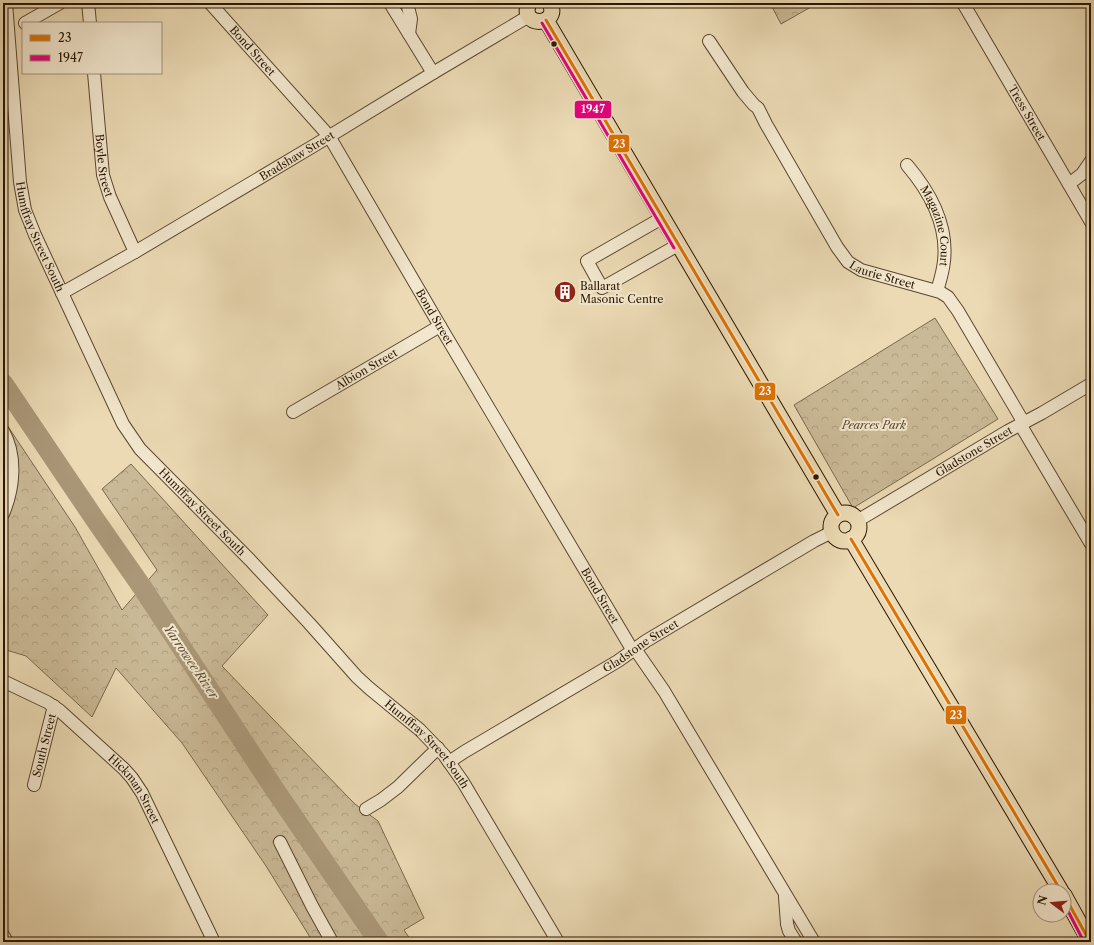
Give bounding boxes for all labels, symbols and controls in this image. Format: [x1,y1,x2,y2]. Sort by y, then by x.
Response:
legend [22,22,162,74]
street label: Bond Street [227,23,279,79]
text: 23 [58,30,72,45]
unlabelled marker [549,39,559,49]
text: 1947 [58,50,83,65]
street label: Tress Street [1005,82,1049,143]
line badge: 1947 [574,100,612,119]
text: 1947 [581,102,605,116]
street label: Bradshaw Street [257,128,337,184]
street label: Boyle Street [92,133,117,199]
line badge: 23 [608,134,630,153]
text: 23 [613,137,625,151]
street label: Humffray Street South [13,180,68,294]
street label: Magazine Court [917,183,952,267]
street label: Laurie Street [847,258,917,292]
building icon: Ballarat Masonic Centre [552,279,578,305]
place label: Ballarat Masonic Centre [580,279,663,306]
street label: Bond Street [413,287,457,347]
street label: Albion Street [332,346,400,393]
line badge: 23 [754,382,776,401]
text: 23 [759,384,771,398]
park label: Pearces Park [841,418,906,432]
street label: Gladstone Street [933,423,1015,480]
street label: Humffray Street South [156,465,249,559]
unlabelled marker [811,472,821,482]
street label: Bond Street [578,565,622,626]
street label: Gladstone Street [600,616,681,675]
water label: Yarrowee River [161,622,223,703]
street label: Humffray Street South [382,697,472,791]
line badge: 23 [945,705,967,725]
text: 23 [950,708,962,722]
street label: South Street [29,712,59,779]
street label: Hickman Street [105,751,163,826]
north arrow [1032,883,1072,923]
text: N [1034,893,1051,907]

